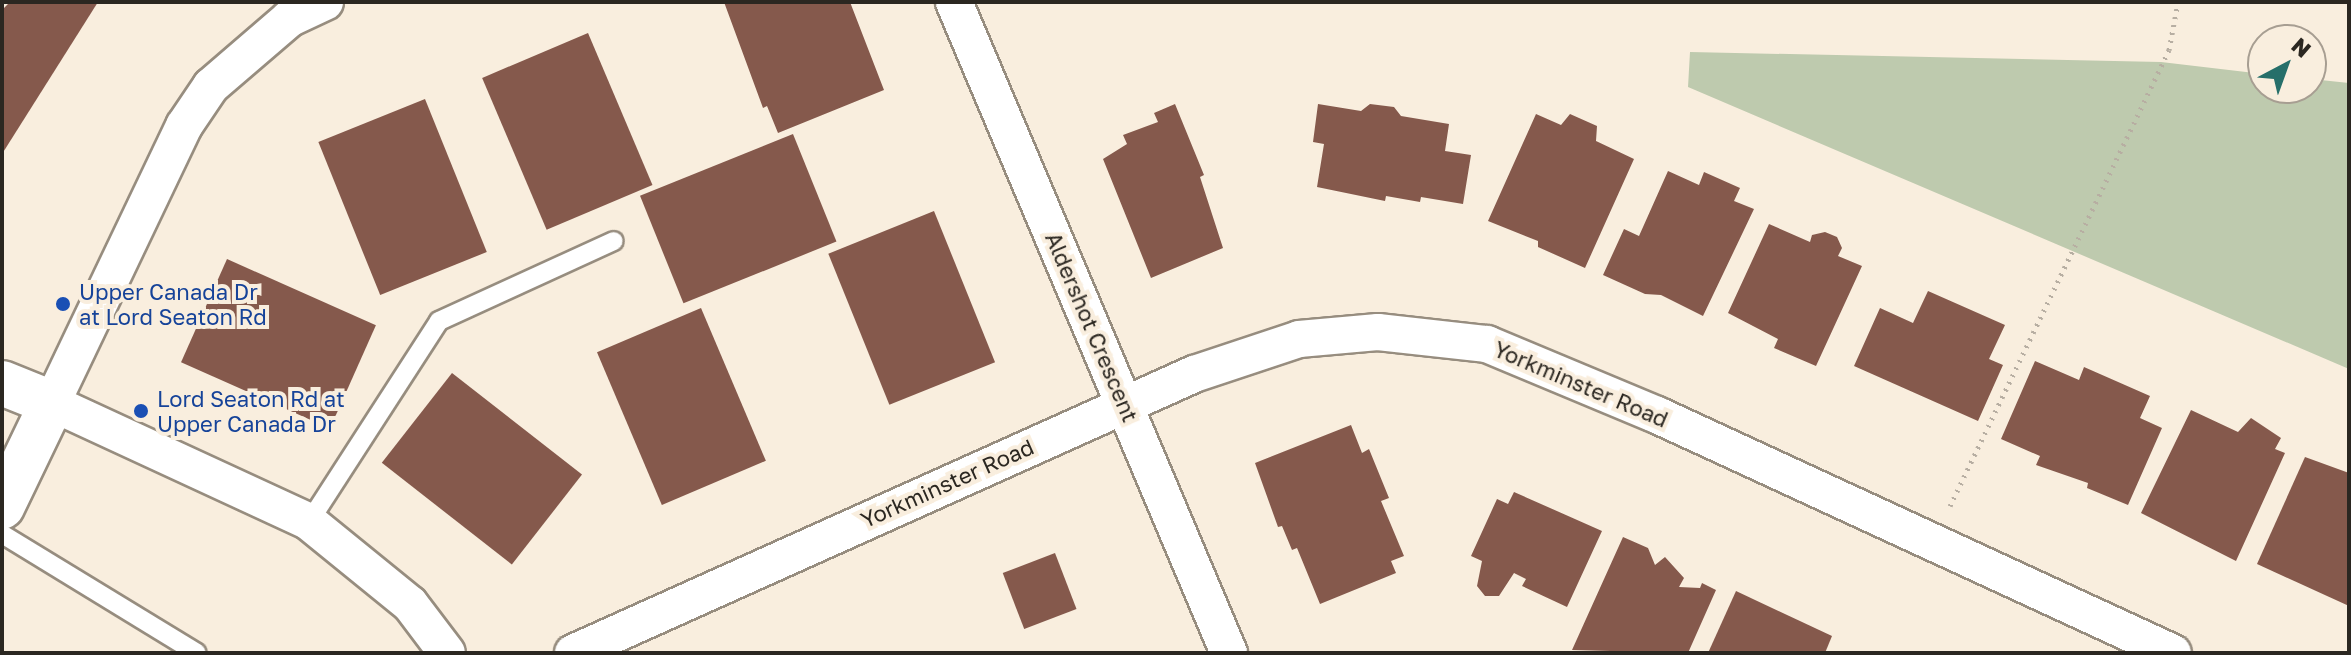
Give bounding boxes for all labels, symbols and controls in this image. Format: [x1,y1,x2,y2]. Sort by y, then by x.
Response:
north arrow [2247,24,2327,104]
text: N [2287,31,2317,63]
street label: Aldershot Crescent [1040,228,1144,426]
place label: Upper Canada Dr at Lord Seaton Rd [79,278,267,330]
marker: Upper Canada Dr at Lord Seaton Rd [54,295,72,313]
street label: Yorkminster Road [1490,335,1672,433]
place label: Lord Seaton Rd at Upper Canada Dr [157,385,345,436]
marker: Lord Seaton Rd at Upper Canada Dr [132,402,150,420]
street label: Yorkminster Road [856,433,1038,533]

